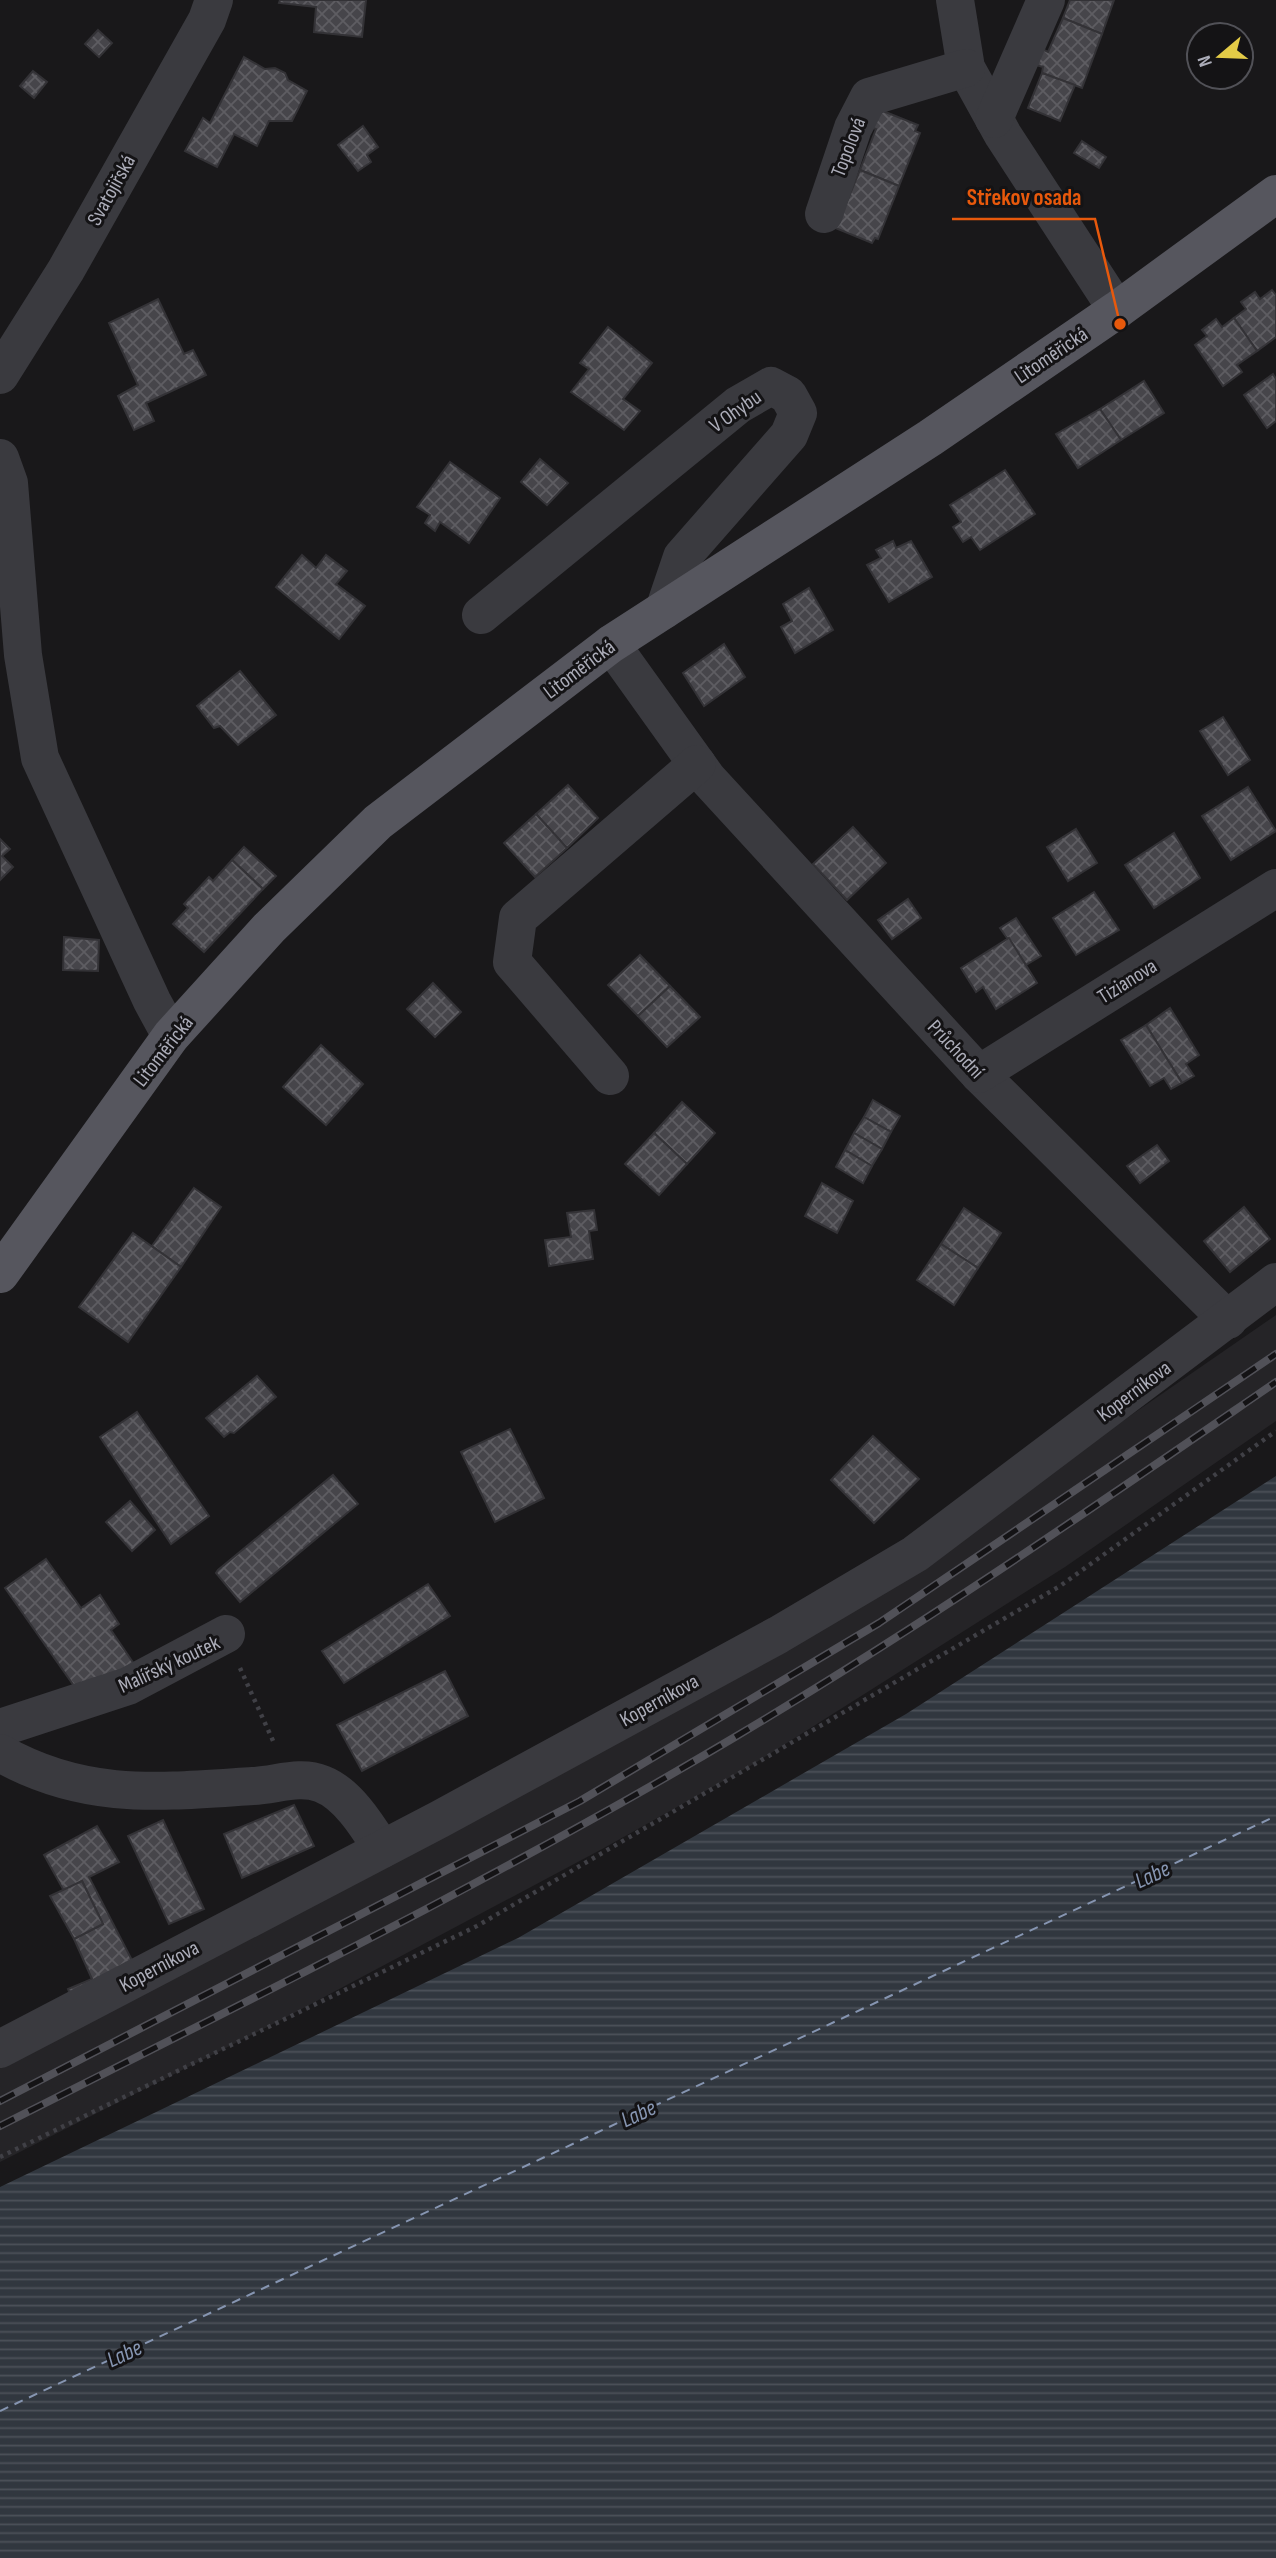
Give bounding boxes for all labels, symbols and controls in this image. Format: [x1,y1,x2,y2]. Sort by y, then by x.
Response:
north arrow [1185,21,1255,91]
text: N [1193,53,1218,70]
street label: Topolová [826,114,871,180]
street label: Svatojiřská [82,151,141,230]
callout: Střekov osada [952,175,1095,219]
text: Střekov osada [967,184,1081,212]
street label: Litoměřická [1010,322,1093,389]
street label: V Ohybu [704,385,766,438]
street label: Litoměřická [539,634,620,704]
street label: Tizianova [1093,953,1162,1009]
street label: Litoměřická [128,1011,199,1092]
street label: Průchodní [922,1015,989,1084]
street label: Koperníkova [1092,1356,1176,1427]
street label: Malířský koutek [115,1630,224,1699]
street label: Koperníkova [616,1669,703,1732]
water label: Labe [1130,1855,1175,1895]
street label: Koperníkova [115,1935,203,1998]
water label: Labe [616,2094,661,2134]
water label: Labe [102,2334,147,2374]

